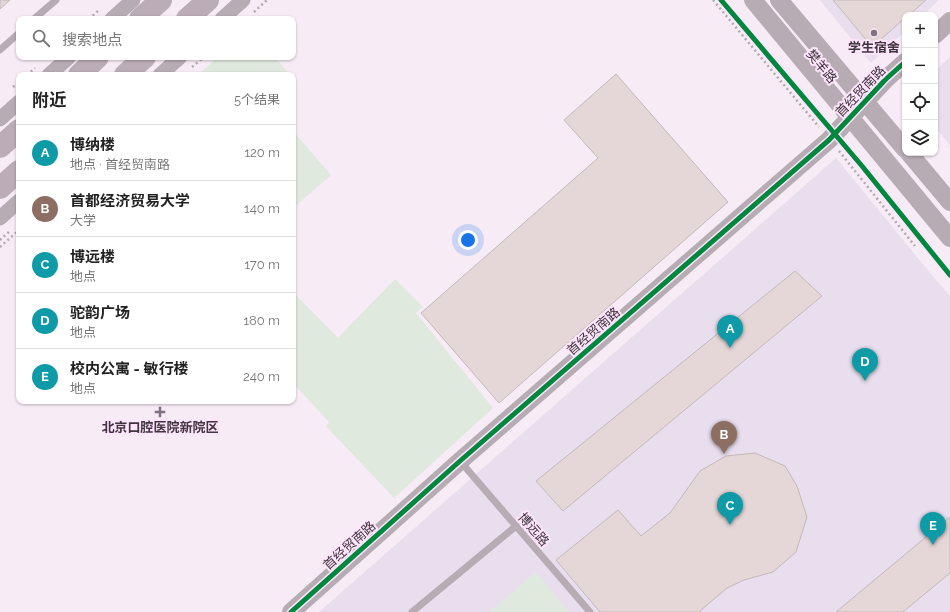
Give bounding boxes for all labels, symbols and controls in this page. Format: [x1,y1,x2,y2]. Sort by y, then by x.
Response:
map controls [902,12,938,156]
button: + [902,12,938,48]
search box [16,16,296,60]
icon: search [30,27,52,49]
marker: 学生宿舍 [869,28,879,38]
text: 搜索地点 [62,31,122,49]
place label: 学生宿舍 [848,40,900,55]
street label: 樊羊路 [803,47,840,86]
button: − [902,48,938,84]
street label: 首经贸南路 [832,63,888,120]
button: locate [902,84,938,120]
text: 附近 [32,90,66,110]
text: 5个结果 [234,92,280,107]
button: layers [902,120,938,156]
text: 博纳楼 [70,136,115,154]
text: A [41,145,49,160]
text: 120 m [244,145,280,160]
text: 地点 · 首经贸南路 [70,157,170,172]
text: 首都经济贸易大学 [70,192,190,210]
text: B [41,201,49,216]
text: 140 m [244,201,280,216]
text: 大学 [70,213,96,228]
your location [458,230,478,250]
text: 博远楼 [70,248,115,266]
text: C [41,257,49,272]
text: 170 m [244,257,280,272]
text: 地点 [70,269,96,284]
text: 驼韵广场 [70,304,130,322]
street label: 首经贸南路 [564,304,623,358]
text: D [40,313,50,328]
text: 180 m [244,313,280,328]
pin: A [717,315,743,348]
text: 地点 [70,325,96,340]
pin: D [852,348,878,381]
text: 校内公寓 - 敏行楼 [70,360,188,378]
text: E [41,369,49,384]
text: 240 m [243,369,280,384]
text: 地点 [70,381,96,396]
marker: 北京口腔医院新院区 [154,406,166,418]
place label: 北京口腔医院新院区 [101,420,219,435]
pin: B [711,421,737,454]
pin: C [717,492,743,525]
street label: 博远路 [515,510,552,549]
pin: E [920,512,946,545]
street label: 首经贸南路 [320,518,379,573]

